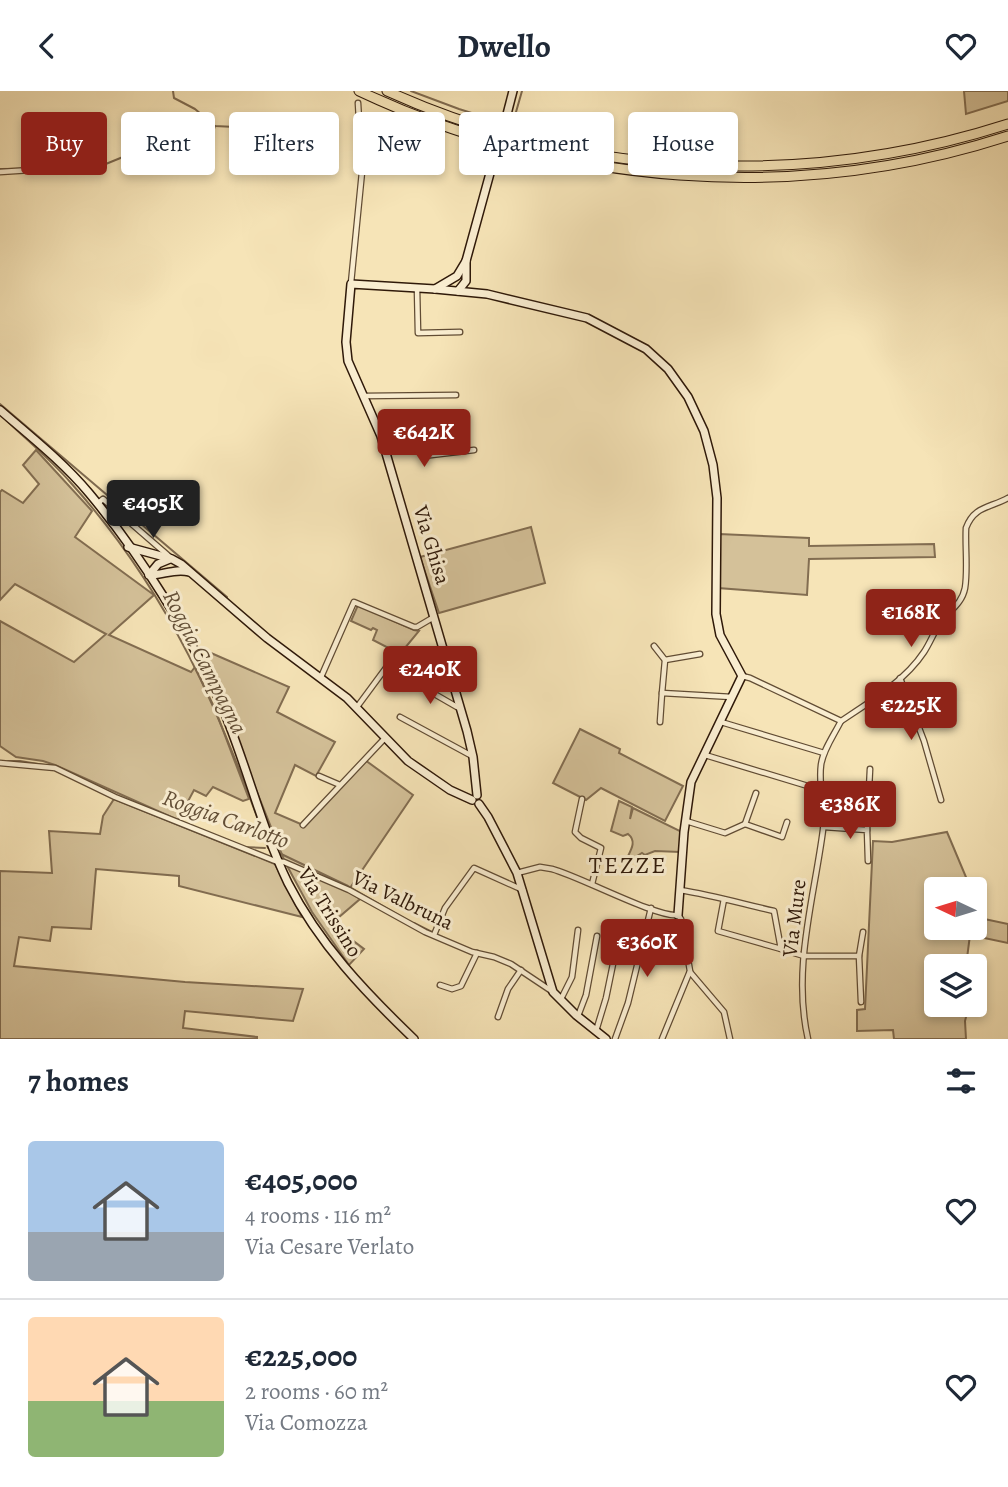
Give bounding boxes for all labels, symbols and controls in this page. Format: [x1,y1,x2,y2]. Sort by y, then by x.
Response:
text: Dwello [457,24,551,68]
icon: back [28,27,66,65]
icon: heart [942,27,980,65]
chip: Buy [21,112,107,175]
chip: Rent [121,112,215,175]
chip: Filters [229,112,339,175]
chip: New [353,112,445,175]
chip: Apartment [459,112,614,175]
chip: House [628,112,738,175]
pin: €642K [375,409,473,469]
text: €642K [394,416,454,447]
pin: €405K [104,481,202,540]
text: €405K [123,487,183,518]
street label: Via Ghisa [406,501,457,588]
water label: Roggia Campagna [155,585,255,740]
pin: €168K [862,589,960,649]
text: €168K [882,596,940,627]
pin: €240K [381,647,479,706]
text: €240K [399,653,461,684]
pin: €225K [862,683,960,742]
text: €225K [881,689,941,720]
pin: €386K [801,781,899,841]
water label: Roggia Carlotto [159,782,293,856]
text: €386K [820,788,880,819]
district label: TEZZE [589,849,667,881]
street label: Via Trissino [291,861,369,962]
street label: Via Valbruna [347,863,458,937]
north arrow [924,877,987,940]
map controls [924,877,987,1017]
street label: Via Mure [775,878,813,959]
pin: €360K [598,919,696,979]
text: €360K [617,926,677,957]
button: layers [924,954,987,1017]
text: 7 homes [28,1061,129,1101]
icon: filters [942,1062,980,1100]
text: €405,000 [245,1160,358,1200]
icon: home [84,1169,168,1253]
icon: heart [942,1192,980,1230]
text: 4 rooms · 116 m² [245,1200,391,1231]
text: Via Cesare Verlato [245,1231,414,1262]
text: €225,000 [245,1336,357,1376]
icon: home [84,1345,168,1429]
icon: heart [942,1368,980,1406]
text: 2 rooms · 60 m² [245,1376,388,1407]
text: Via Comozza [245,1407,368,1438]

